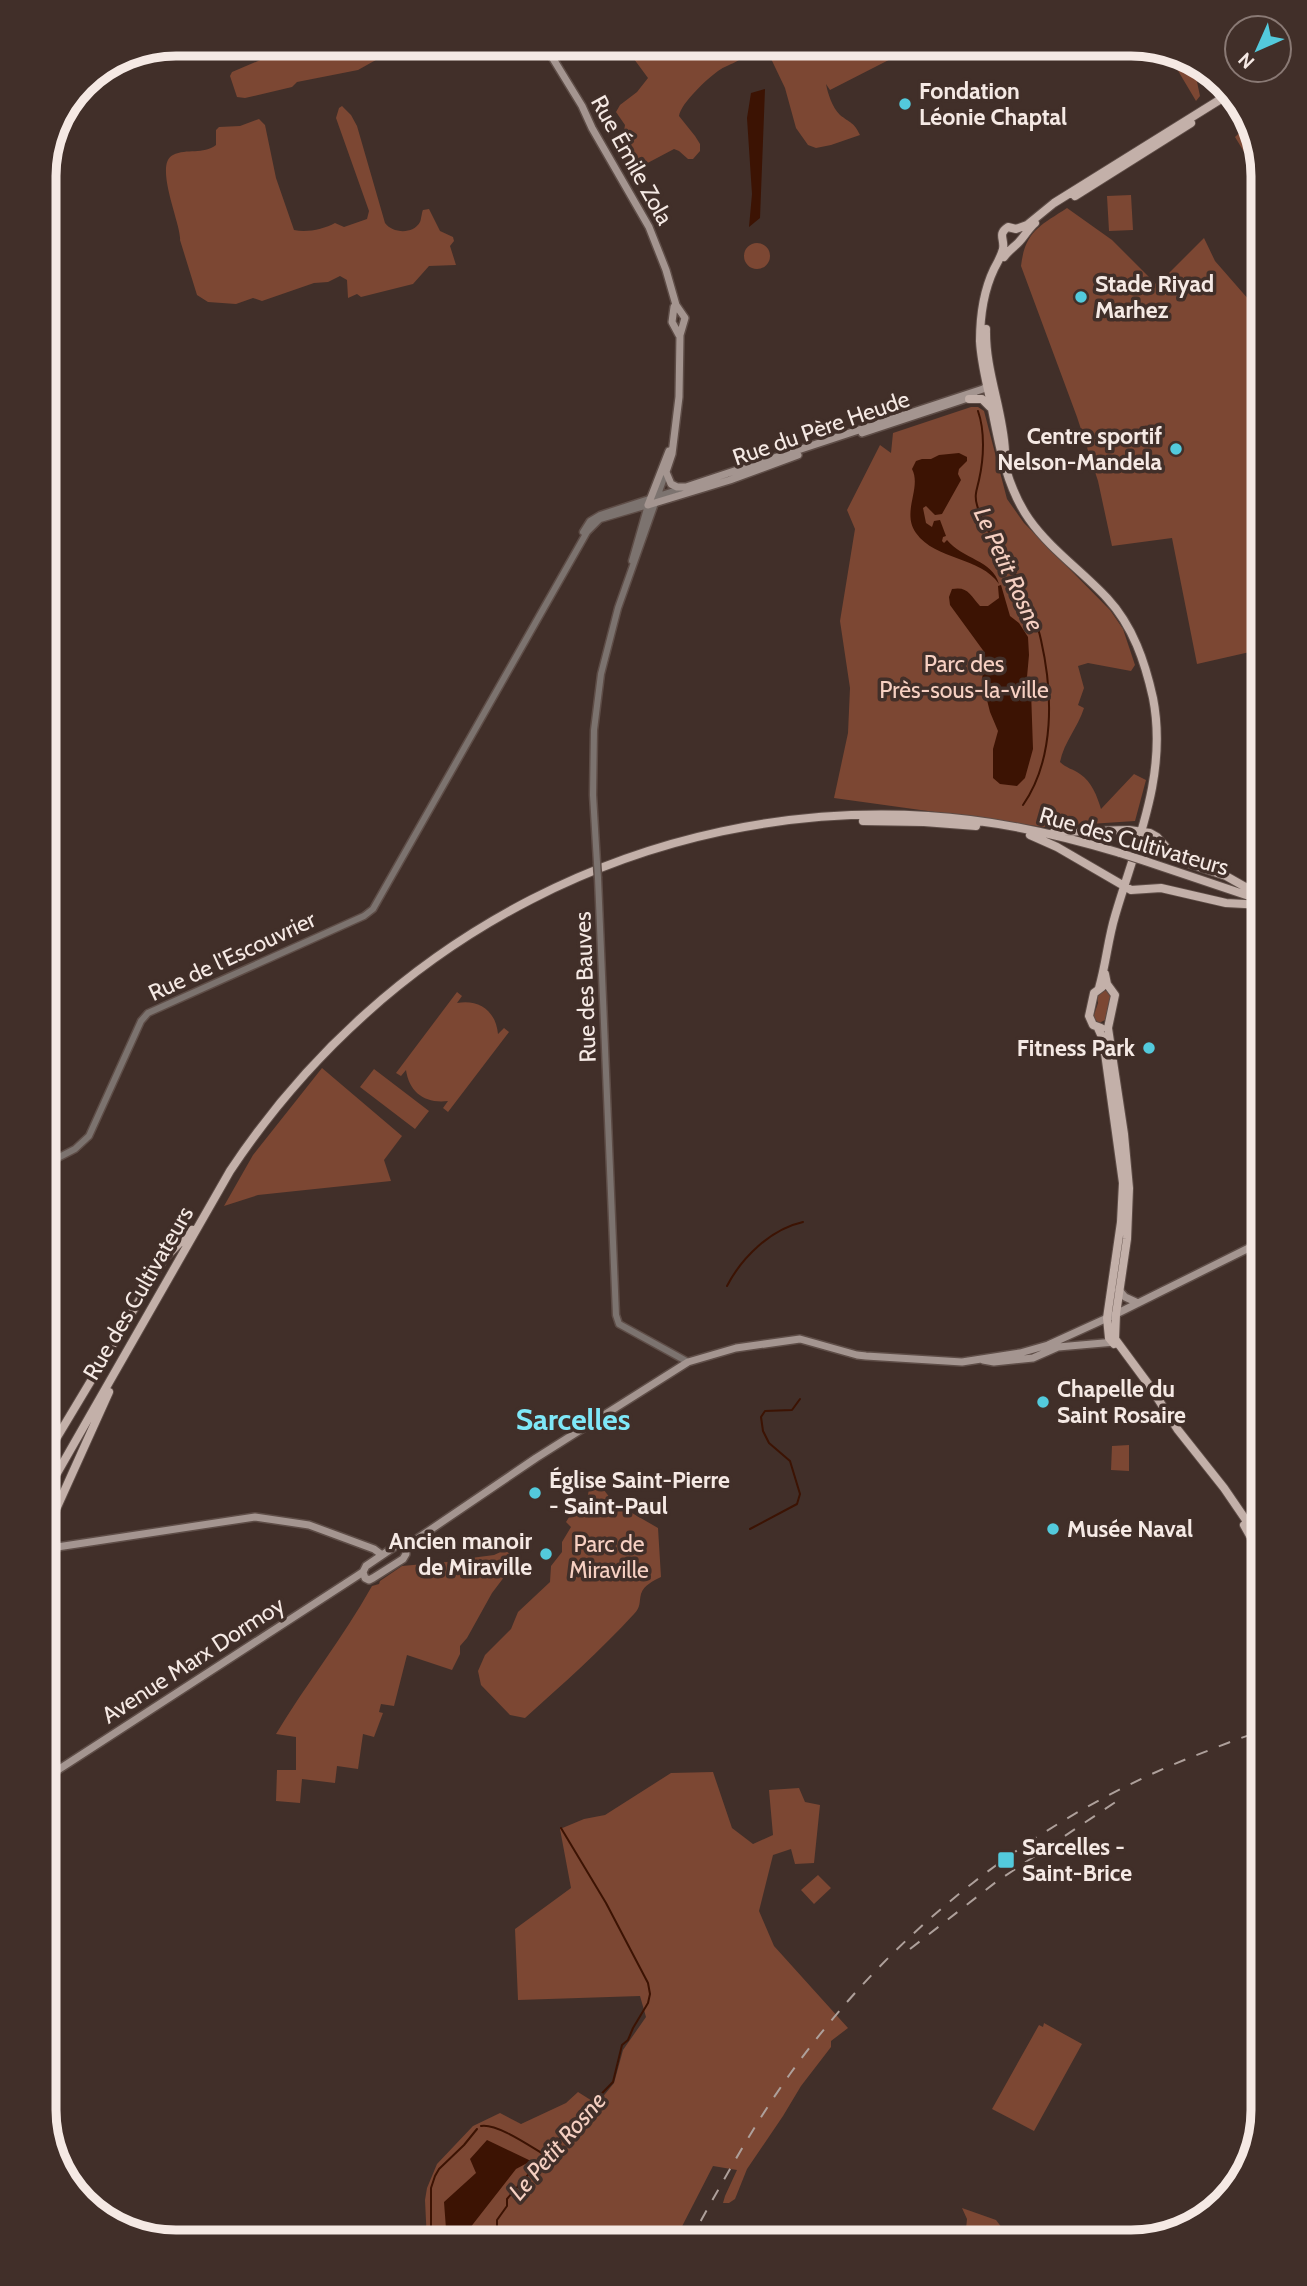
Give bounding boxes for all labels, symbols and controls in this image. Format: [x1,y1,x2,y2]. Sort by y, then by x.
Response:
north arrow [1223,14,1293,84]
text: N [1233,48,1259,74]
place label: Fondation Léonie Chaptal [919,77,1067,131]
street label: Rue Émile Zola [585,90,680,230]
marker: Fondation Léonie Chaptal [897,96,913,112]
place label: Stade Riyad Marhez [1095,270,1214,324]
marker: Stade Riyad Marhez [1073,289,1089,305]
street label: Rue du Père Heude [729,385,913,471]
place label: Centre sportif Nelson-Mandela [997,422,1163,476]
marker: Centre sportif Nelson-Mandela [1168,441,1184,457]
water label: Le Petit Rosne [968,503,1050,635]
park label: Parc des Près-sous-la-ville [879,650,1049,704]
street label: Rue des Cultivateurs [1036,801,1232,881]
street label: Rue de l'Escouvrier [144,905,321,1007]
street label: Rue des Bauves [568,911,602,1063]
place label: Fitness Park [1017,1034,1136,1062]
marker: Fitness Park [1141,1040,1157,1056]
street label: Rue des Cultivateurs [77,1201,199,1385]
place label: Chapelle du Saint Rosaire [1057,1375,1186,1429]
marker: Chapelle du Saint Rosaire [1035,1394,1051,1410]
district label: Sarcelles [516,1401,630,1438]
place label: Église Saint-Pierre - Saint-Paul [549,1466,730,1520]
marker: Église Saint-Pierre - Saint-Paul [527,1485,543,1501]
place label: Musée Naval [1067,1515,1193,1543]
marker: Musée Naval [1045,1521,1061,1537]
place label: Ancien manoir de Miraville [389,1527,532,1581]
park label: Parc de Miraville [569,1530,649,1584]
marker: Ancien manoir de Miraville [538,1546,554,1562]
street label: Avenue Marx Dormoy [97,1590,290,1729]
place label: Sarcelles - Saint-Brice [1022,1833,1132,1887]
marker: Sarcelles - Saint-Brice [996,1850,1016,1870]
water label: Le Petit Rosne [502,2086,612,2206]

